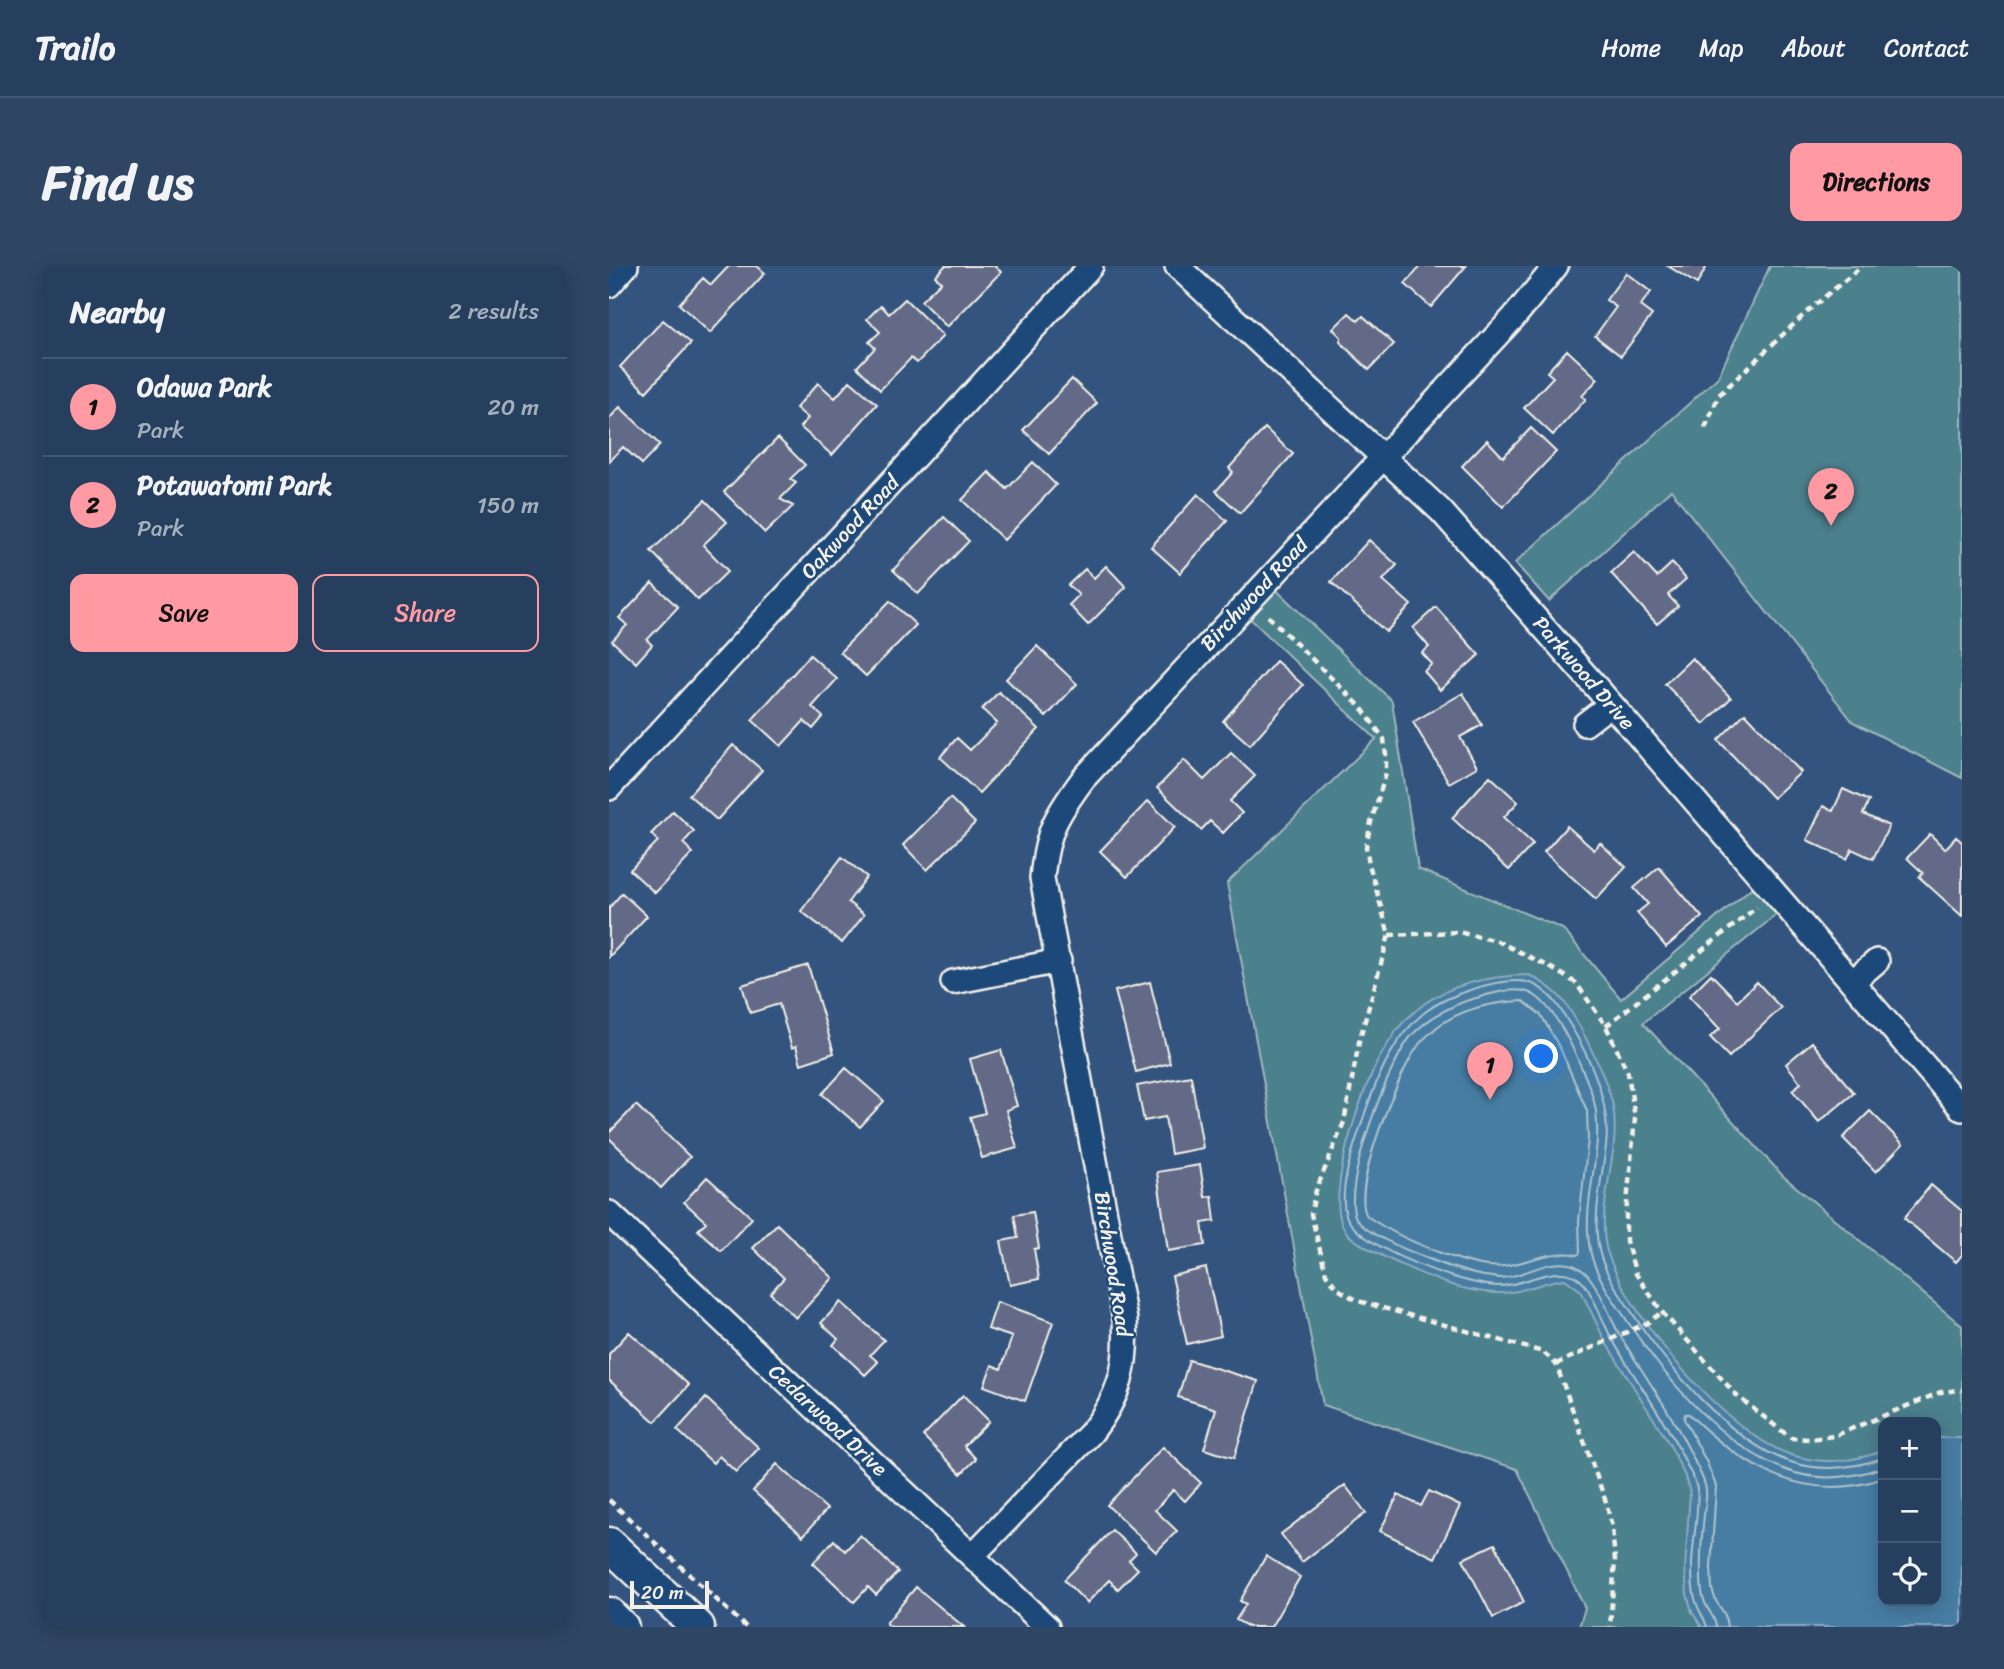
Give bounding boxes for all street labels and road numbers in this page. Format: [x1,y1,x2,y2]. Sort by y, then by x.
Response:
street label: Oakwood Road [791,464,910,588]
street label: Birchwood Road [1190,526,1319,660]
street label: Parkwood Drive [1523,607,1645,739]
street label: Birchwood Road [1083,1189,1144,1341]
street label: Cedarwood Drive [759,1354,897,1486]

